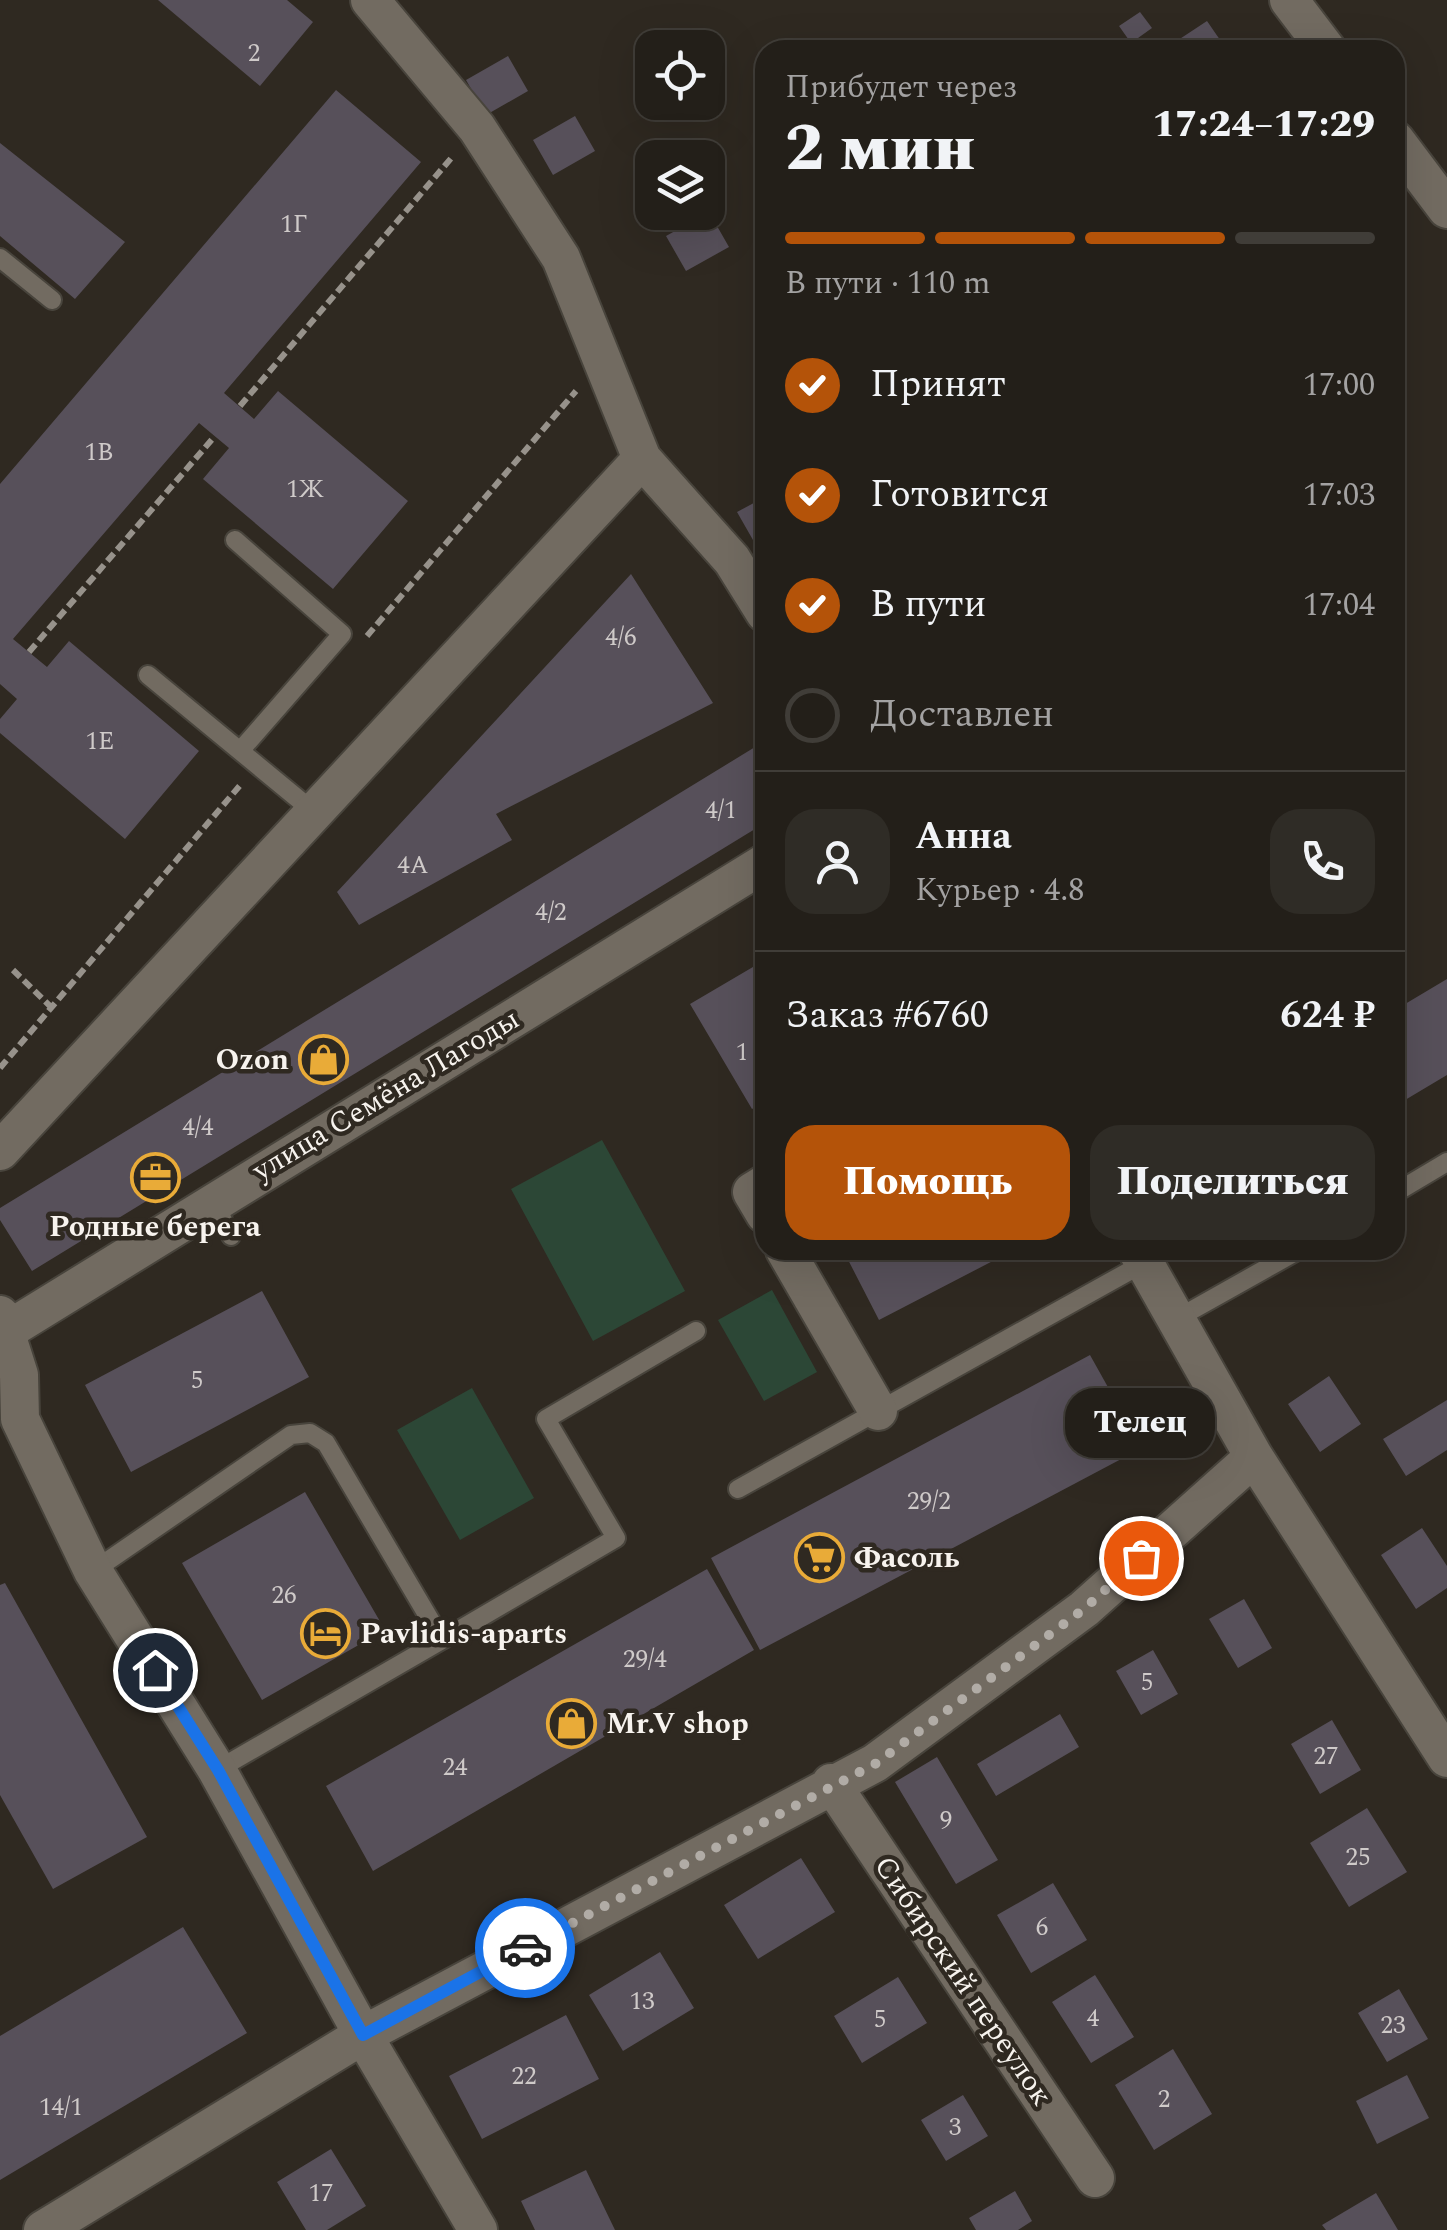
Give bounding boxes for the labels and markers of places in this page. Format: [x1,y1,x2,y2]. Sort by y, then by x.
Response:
shop icon: Ozon [298,1034,350,1086]
place label: Ozon [215,1037,289,1083]
office icon: Родные берега [129,1152,181,1204]
place label: Родные берега [49,1204,261,1250]
callout: Телец [1066,1388,1216,1458]
pin [1099,1516,1184,1601]
supermarket icon: Фасоль [793,1532,845,1584]
place label: Фасоль [854,1535,960,1581]
hotel icon: Pavlidis-aparts [299,1608,351,1660]
place label: Pavlidis-aparts [360,1611,567,1657]
pin [113,1628,198,1713]
shop icon: Mr.V shop [545,1698,597,1750]
place label: Mr.V shop [606,1701,749,1747]

